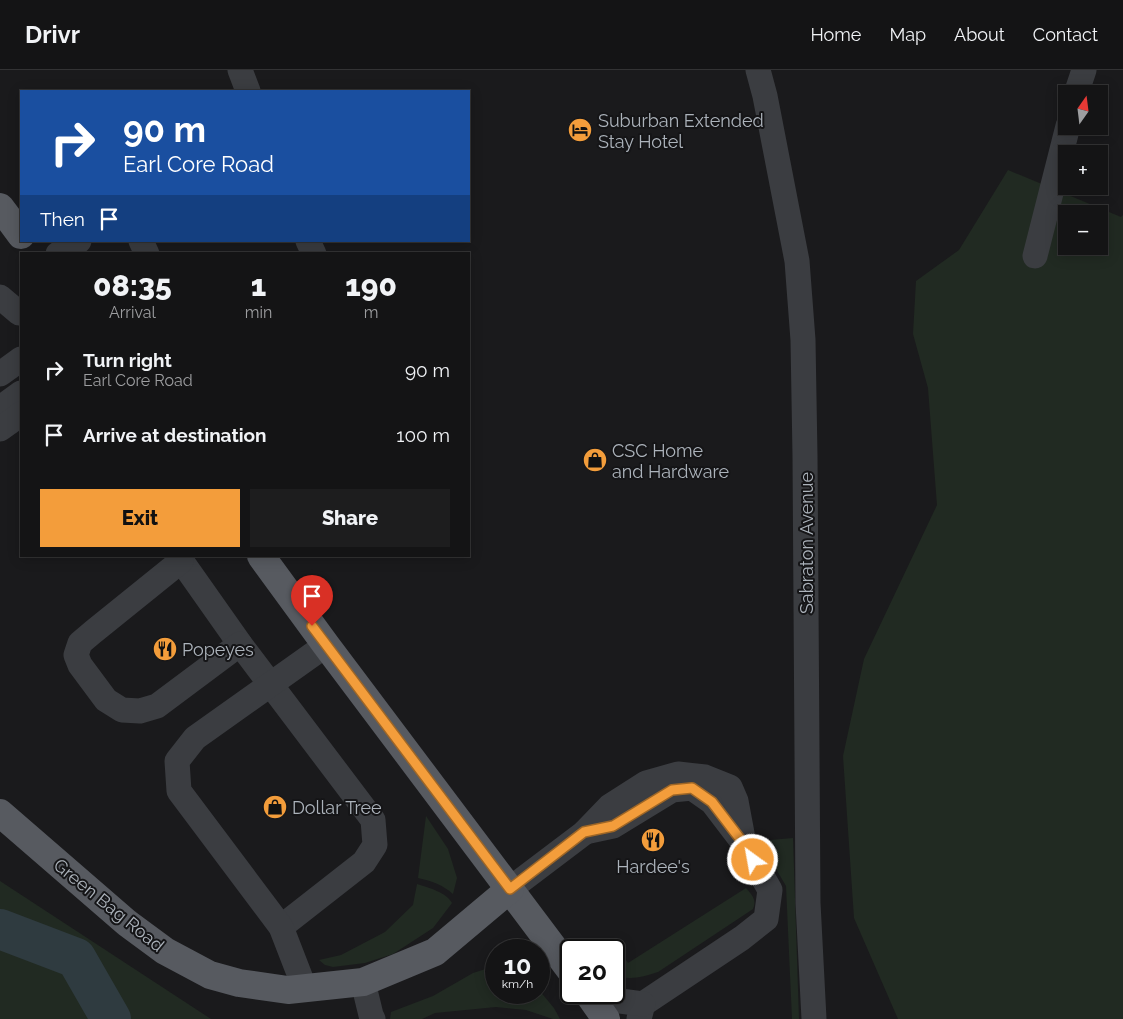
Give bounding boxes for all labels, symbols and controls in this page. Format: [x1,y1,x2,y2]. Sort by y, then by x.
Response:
text: Drivr [25,20,80,49]
text: Home [810,24,861,45]
text: Map [889,24,926,45]
text: About [954,24,1005,45]
text: Contact [1033,24,1098,45]
north arrow [1058,85,1108,135]
map controls [1058,85,1108,255]
text: 90 m [123,109,206,150]
icon: right [40,110,105,175]
place label: Suburban Extended Stay Hotel [598,110,764,152]
hotel icon: Suburban Extended Stay Hotel [567,117,593,143]
button: + [1058,145,1108,195]
text: Earl Core Road [123,151,274,177]
icon: arrive [95,205,123,233]
button: − [1058,205,1108,255]
text: Then [40,208,85,230]
text: 08:35 [93,268,172,303]
text: 1 [251,268,266,303]
text: 190 [345,268,397,303]
text: Arrival [109,303,156,322]
text: min [245,303,272,322]
text: m [364,303,378,322]
text: Turn right [83,349,172,371]
icon: right [40,356,68,384]
text: 90 m [405,359,450,381]
text: Earl Core Road [83,371,193,390]
icon: arrive [40,421,68,449]
text: Arrive at destination [83,424,267,446]
text: 100 m [396,424,450,446]
place label: CSC Home and Hardware [612,440,730,482]
shop icon: CSC Home and Hardware [582,447,608,473]
street label: Sabraton Avenue [796,472,817,614]
button: Exit [40,489,240,547]
button: Share [250,489,450,547]
pin [291,575,333,626]
icon: arrive [298,582,326,610]
restaurant icon: Popeyes [152,636,178,662]
place label: Popeyes [182,639,254,660]
shop icon: Dollar Tree [262,794,288,820]
place label: Dollar Tree [292,797,382,818]
restaurant icon: Hardee's [640,827,666,853]
position arrow [726,833,778,885]
street label: Green Bag Road [50,854,168,956]
place label: Hardee's [616,856,690,877]
speed limit sign: 20 [560,939,625,1004]
text: 10 [504,950,531,980]
text: km/h [502,977,533,991]

